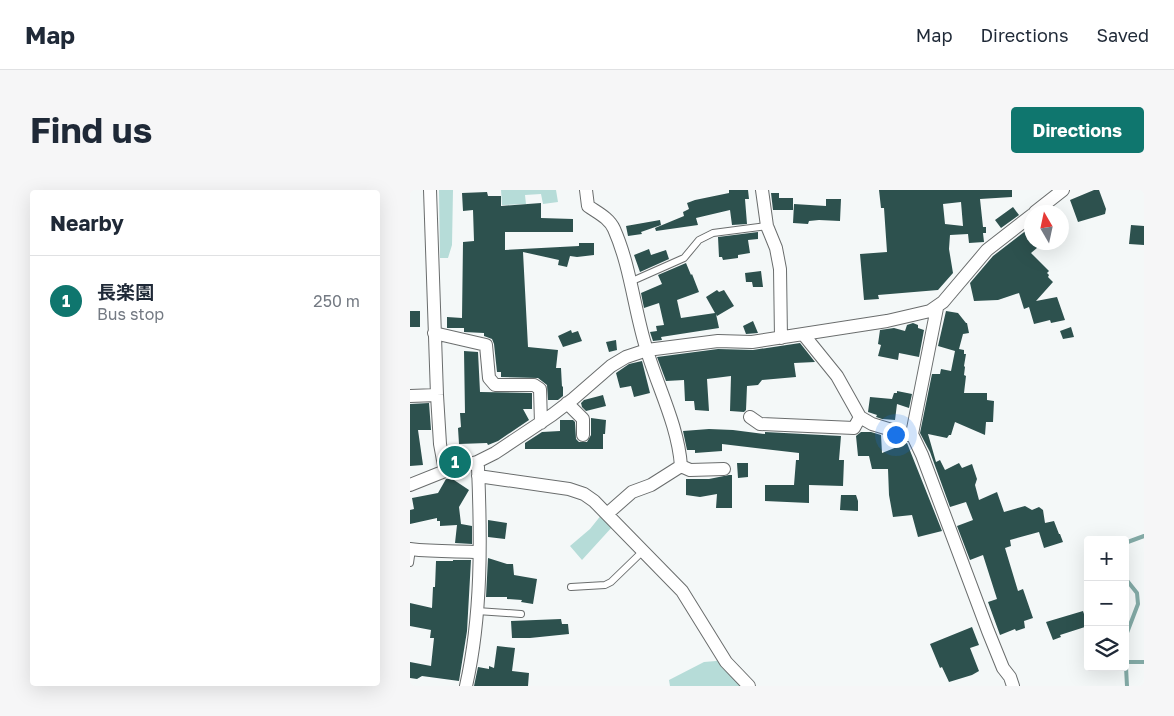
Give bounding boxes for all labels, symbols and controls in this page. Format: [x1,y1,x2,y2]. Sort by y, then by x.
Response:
text: Map [25,20,75,49]
text: Map [916,24,952,46]
text: Directions [980,24,1068,46]
text: Saved [1096,24,1149,46]
button: Directions [1011,107,1144,153]
text: Find us [30,109,152,151]
north arrow [1024,205,1069,250]
text: Nearby [50,210,124,236]
text: 長楽園 [97,280,154,303]
text: 1 [62,291,70,311]
text: 250 m [313,291,360,311]
text: Bus stop [97,304,164,324]
your location [883,422,909,448]
pin: 1 [439,443,471,481]
map controls [1084,536,1129,671]
button: + [1084,536,1129,581]
button: − [1084,581,1129,626]
button: layers [1084,626,1129,671]

